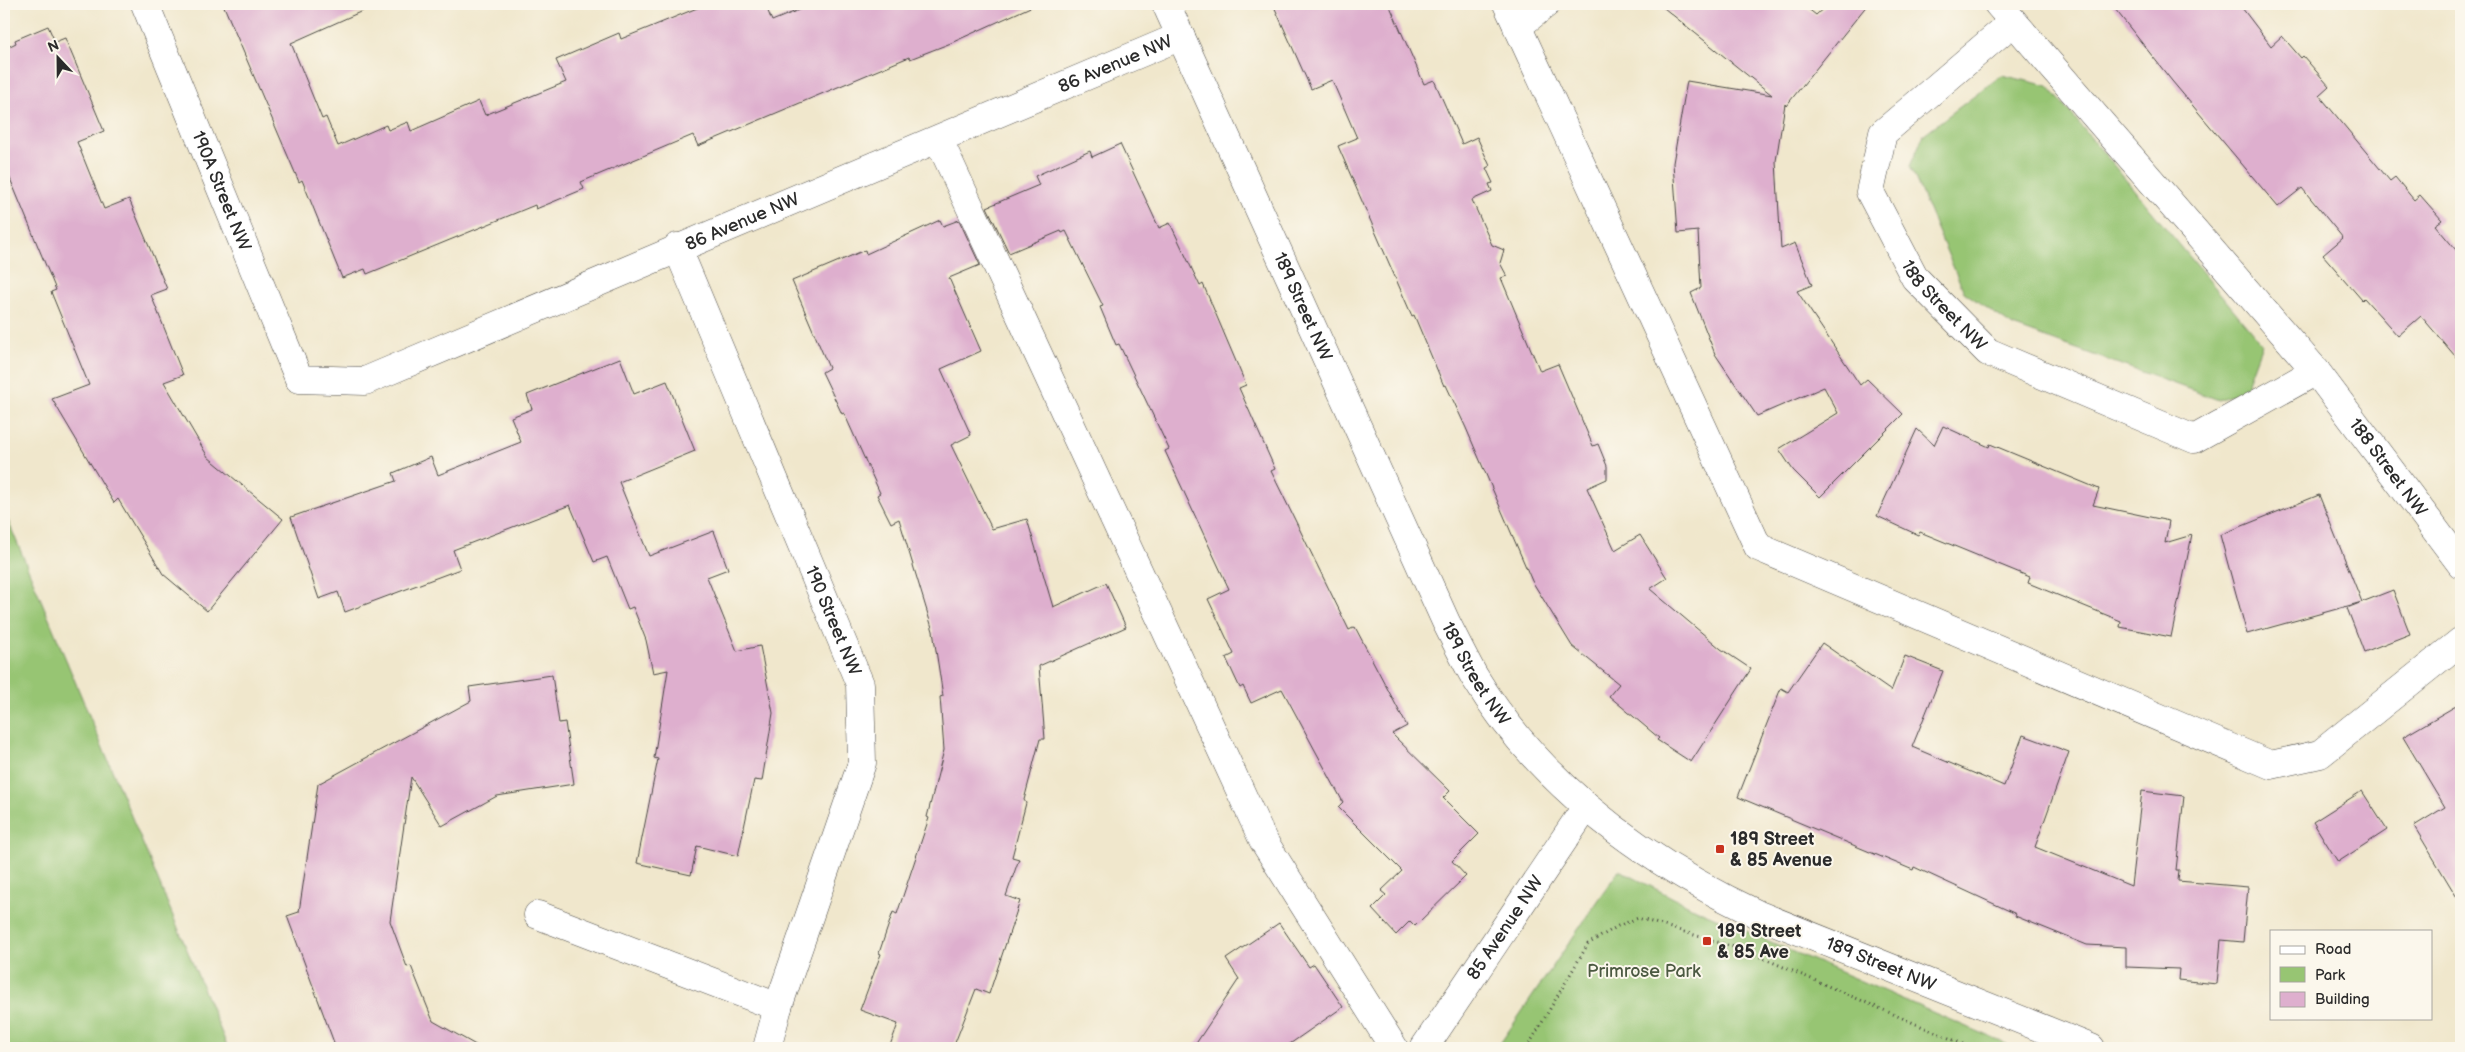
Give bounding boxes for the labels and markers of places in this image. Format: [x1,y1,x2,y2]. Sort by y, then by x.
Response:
place label: 189 Street & 85 Avenue [1730,829,1832,871]
marker: 189 Street & 85 Avenue [1714,843,1726,855]
place label: 189 Street & 85 Ave [1717,921,1801,963]
marker: 189 Street & 85 Ave [1701,935,1713,947]

